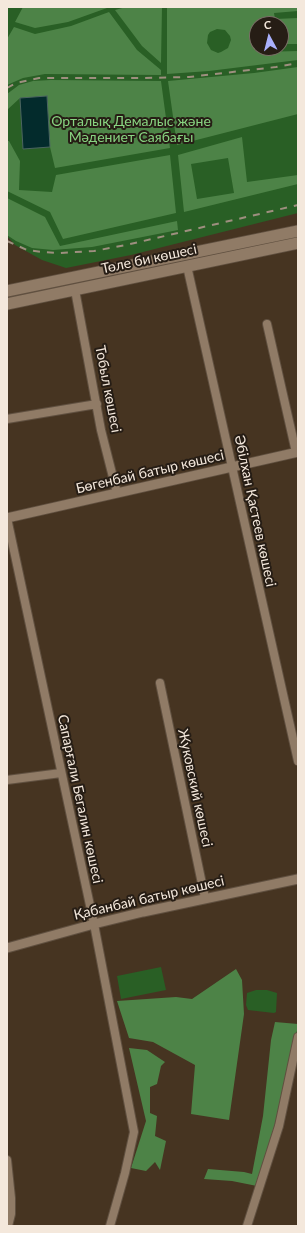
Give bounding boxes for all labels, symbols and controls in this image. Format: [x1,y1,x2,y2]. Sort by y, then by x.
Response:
north arrow [249,16,289,56]
text: С [263,18,272,31]
park label: Орталық Демалыс және Мәдениет Саябағы [51,113,211,146]
street label: Төле би көшесі [100,241,198,277]
street label: Тобыл көшесі [91,344,125,434]
street label: Әбілхан Қастеев көшесі [231,434,279,588]
street label: Бөгенбай батыр көшесі [74,447,226,497]
street label: Сапарғали Бегалин көшесі [54,713,106,885]
street label: Жуковский көшесі [174,727,216,849]
street label: Қабанбай батыр көшесі [72,872,226,924]

